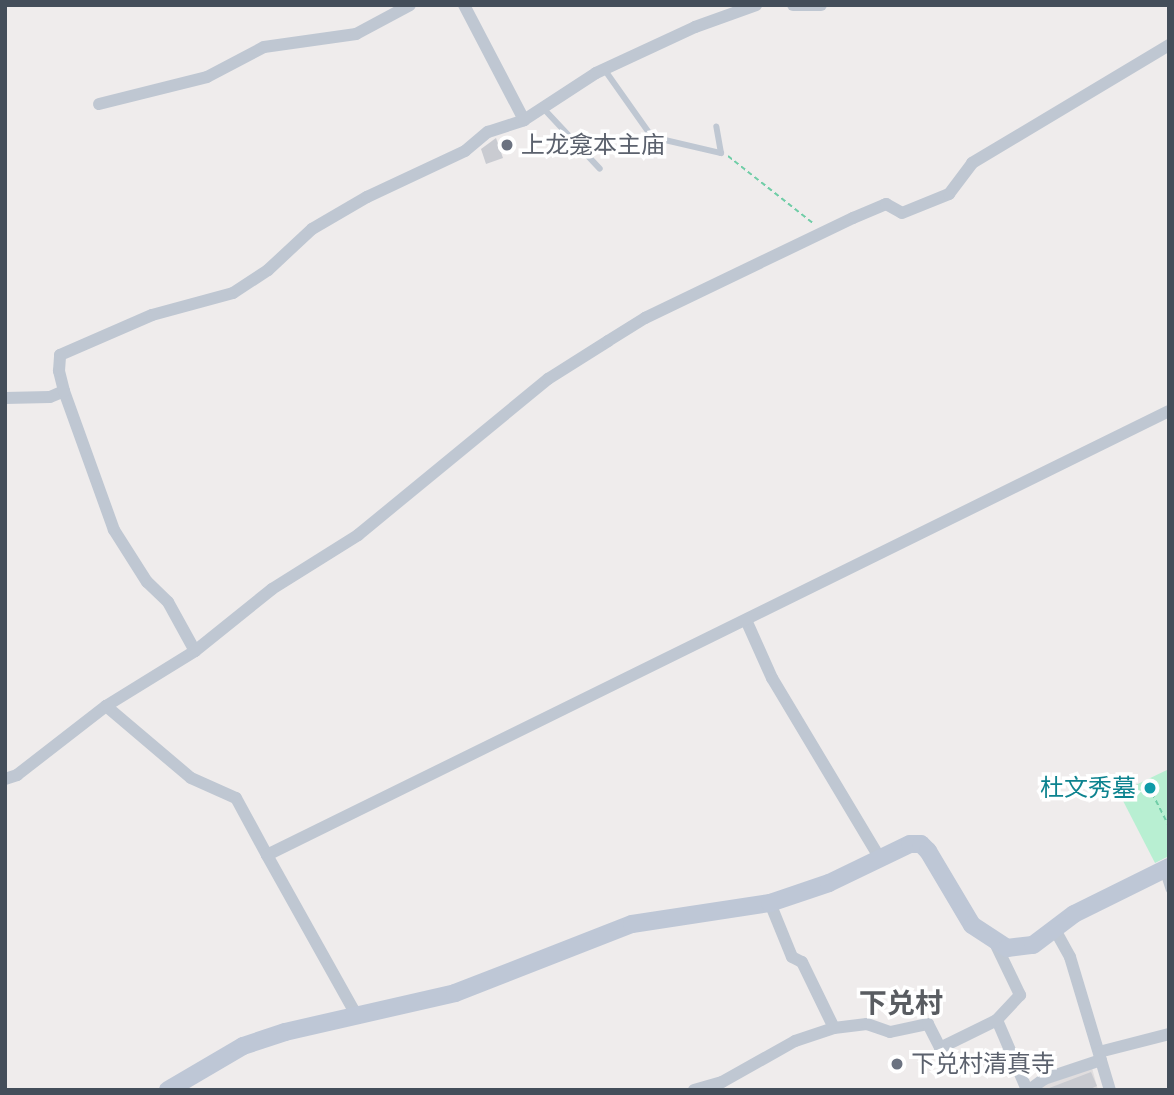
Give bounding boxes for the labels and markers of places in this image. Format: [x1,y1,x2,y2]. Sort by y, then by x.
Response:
place label: 上龙龛本主庙 [521,131,665,159]
marker: 上龙龛本主庙 [499,137,515,153]
place label: 杜文秀墓 [1040,774,1136,802]
marker: 杜文秀墓 [1142,780,1158,796]
place label: 下兑村清真寺 [911,1050,1055,1078]
marker: 下兑村清真寺 [889,1056,905,1072]

